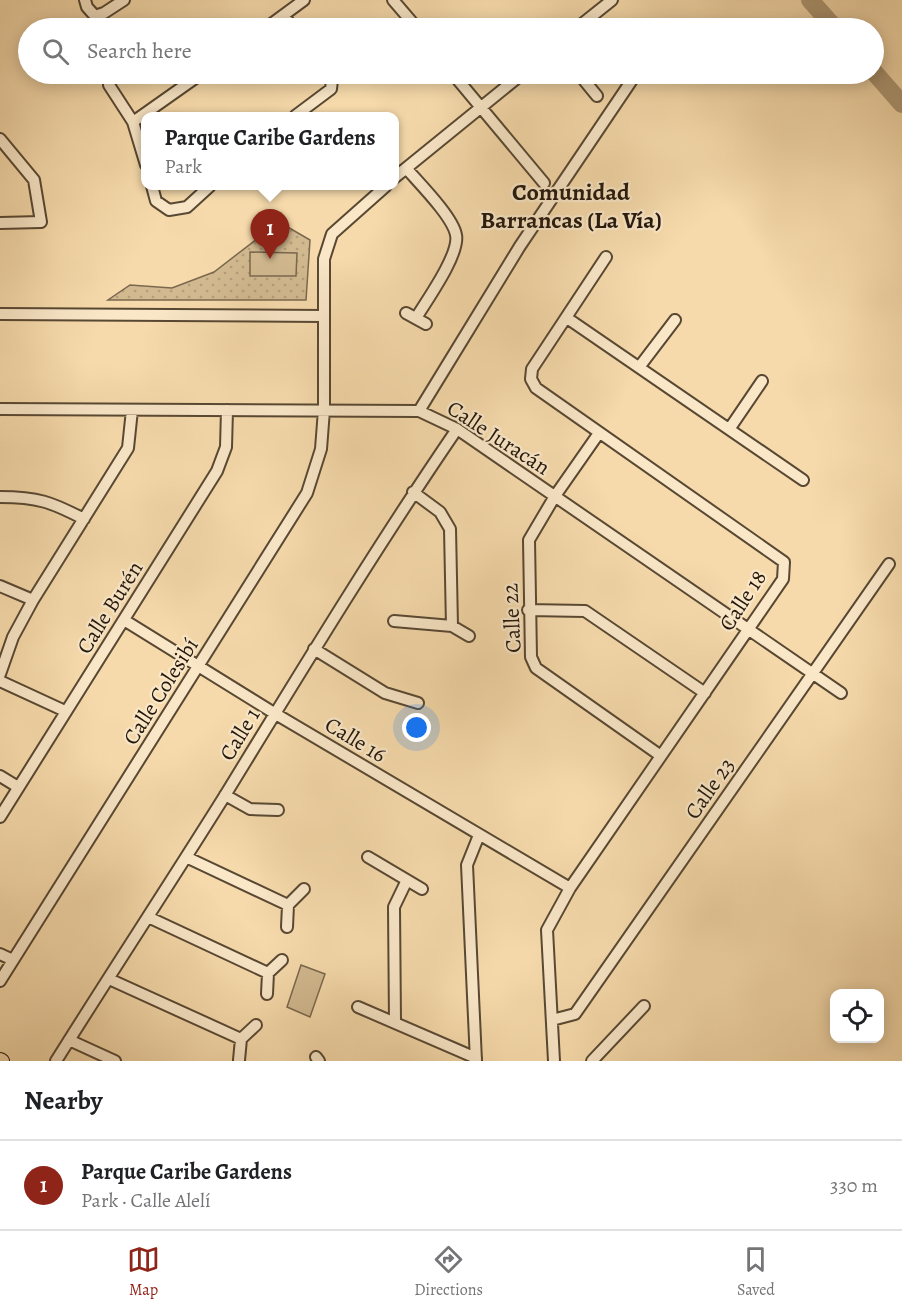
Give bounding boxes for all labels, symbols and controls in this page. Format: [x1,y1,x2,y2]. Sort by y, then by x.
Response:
search box [18,18,884,84]
icon: search [39,35,72,68]
text: Search here [87,36,192,66]
popup [141,112,399,190]
text: Parque Caribe Gardens [165,123,375,153]
text: Park [165,153,202,180]
district label: Comunidad Barrancas (La Vía) [480,176,662,236]
pin: 1 [250,210,290,259]
street label: Calle Juracán [441,393,556,482]
street label: Calle Burén [70,555,150,660]
street label: Calle 18 [712,564,774,637]
street label: Calle 22 [495,582,529,654]
street label: Calle Colesibí [116,632,206,751]
street label: Calle 1 [212,703,267,766]
street label: Calle 16 [319,710,392,770]
your location [402,713,431,742]
street label: Calle 23 [678,752,742,825]
map controls [830,989,884,1043]
button: locate [830,989,884,1043]
text: Nearby [24,1083,103,1118]
text: Parque Caribe Gardens [81,1157,292,1187]
text: 1 [40,1172,47,1199]
text: 330 m [830,1172,878,1199]
text: Park · Calle Alelí [81,1187,211,1214]
tab: Map [127,1243,160,1301]
tab: Directions [414,1243,483,1301]
tab: Saved [737,1243,775,1301]

